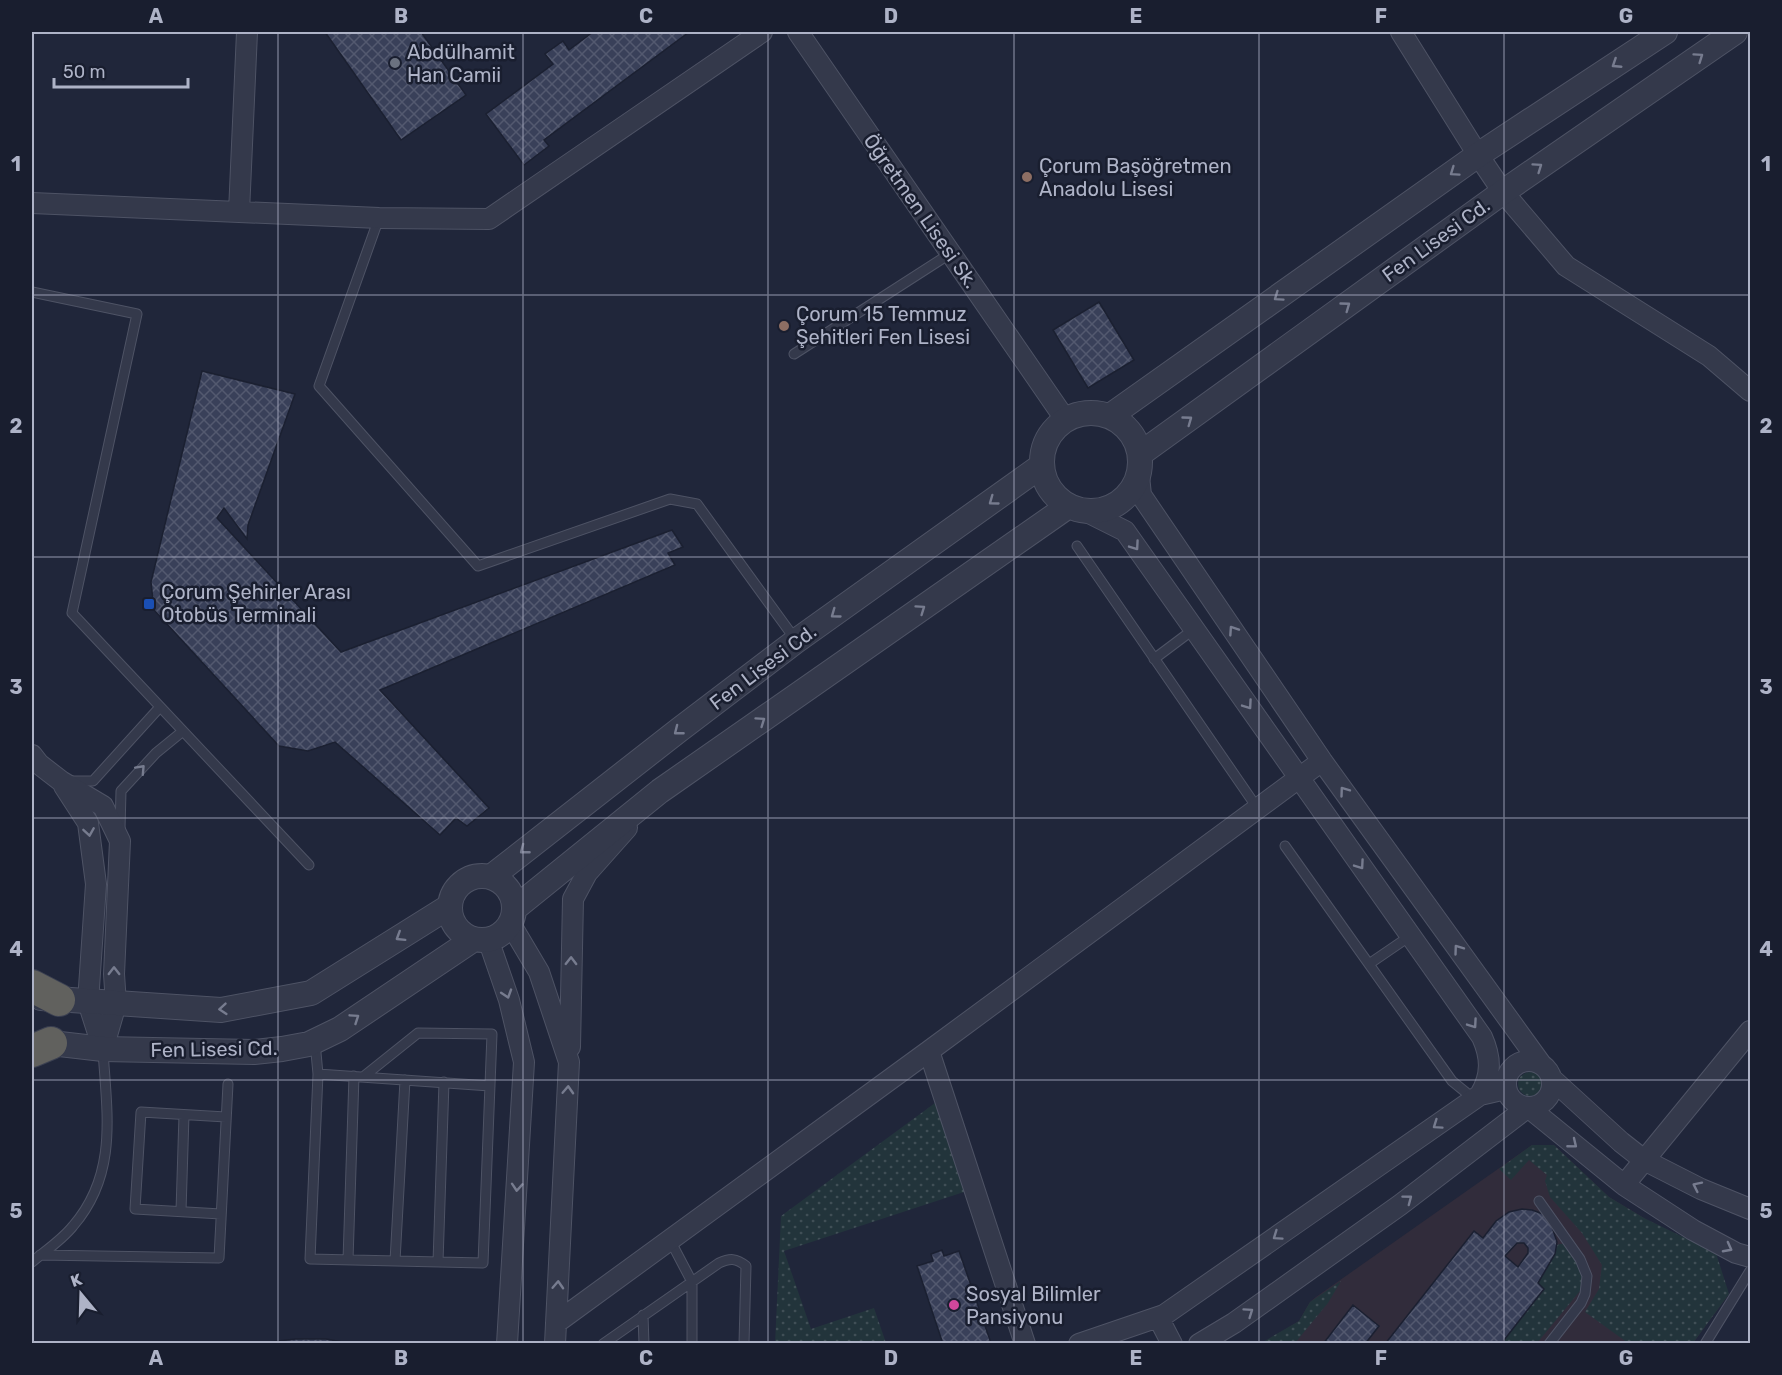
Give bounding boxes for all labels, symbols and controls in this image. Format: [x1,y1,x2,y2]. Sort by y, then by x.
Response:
text: A [149,4,164,28]
text: B [394,4,408,28]
text: C [639,4,653,28]
text: D [884,4,898,28]
text: E [1130,4,1142,28]
text: F [1375,4,1387,28]
text: G [1619,4,1633,28]
place label: Abdülhamit Han Camii [407,40,515,87]
scale bar [54,51,188,89]
one-way arrow [1692,53,1703,64]
marker: Abdülhamit Han Camii [388,56,402,70]
one-way arrow [1612,56,1622,68]
text: 50 m [63,61,106,83]
street label: Öğretmen Lisesi Sk. [859,129,983,293]
text: 1 [11,152,21,176]
text: 1 [1761,152,1771,176]
place label: Çorum Başöğretmen Anadolu Lisesi [1039,154,1232,201]
one-way arrow [1532,163,1542,175]
one-way arrow [1449,165,1460,176]
marker: Çorum Başöğretmen Anadolu Lisesi [1020,170,1034,184]
street label: Fen Lisesi Cd. [1377,193,1495,287]
one-way arrow [1273,290,1284,301]
place label: Çorum 15 Temmuz Şehitleri Fen Lisesi [796,302,970,349]
one-way arrow [1339,302,1350,313]
marker: Çorum 15 Temmuz Şehitleri Fen Lisesi [777,319,791,333]
text: 2 [10,414,23,438]
text: 2 [1760,414,1773,438]
one-way arrow [1181,416,1192,427]
one-way arrow [989,493,1000,504]
one-way arrow [1128,539,1139,550]
place label: Çorum Şehirler Arası Otobüs Terminali [161,580,351,627]
marker: Çorum Şehirler Arası Otobüs Terminali [142,597,156,611]
one-way arrow [914,605,925,616]
one-way arrow [830,607,841,618]
street label: Fen Lisesi Cd. [705,619,821,715]
one-way arrow [1229,626,1240,637]
text: 3 [9,675,23,699]
text: 3 [1759,675,1773,699]
one-way arrow [1241,699,1252,710]
one-way arrow [754,717,765,728]
one-way arrow [674,723,685,734]
one-way arrow [134,766,145,776]
one-way arrow [1340,786,1351,797]
one-way arrow [83,827,95,837]
one-way arrow [520,843,531,854]
one-way arrow [1353,858,1364,869]
one-way arrow [396,930,407,941]
text: 4 [9,937,23,961]
text: 4 [1759,937,1773,961]
one-way arrow [1454,944,1465,955]
one-way arrow [565,957,578,966]
one-way arrow [108,967,120,976]
one-way arrow [500,988,512,999]
one-way arrow [218,1002,228,1015]
one-way arrow [349,1015,360,1026]
one-way arrow [1466,1017,1477,1028]
street label: Fen Lisesi Cd. [150,1036,278,1062]
one-way arrow [561,1086,574,1095]
one-way arrow [1432,1118,1443,1129]
one-way arrow [1567,1137,1578,1148]
one-way arrow [510,1182,523,1191]
one-way arrow [1692,1182,1703,1194]
one-way arrow [1401,1195,1412,1206]
text: 5 [10,1199,23,1223]
text: 5 [1760,1199,1773,1223]
one-way arrow [1272,1229,1283,1240]
one-way arrow [1722,1241,1732,1252]
north arrow [51,1264,111,1324]
text: K [68,1269,85,1291]
one-way arrow [552,1281,565,1290]
place label: Sosyal Bilimler Pansiyonu [966,1282,1101,1329]
marker: Sosyal Bilimler Pansiyonu [947,1298,961,1312]
one-way arrow [1242,1309,1253,1320]
text: A [149,1346,164,1370]
text: B [394,1346,408,1370]
text: C [639,1346,653,1370]
text: D [884,1346,898,1370]
text: E [1130,1346,1142,1370]
text: F [1375,1346,1387,1370]
text: G [1619,1346,1633,1370]

